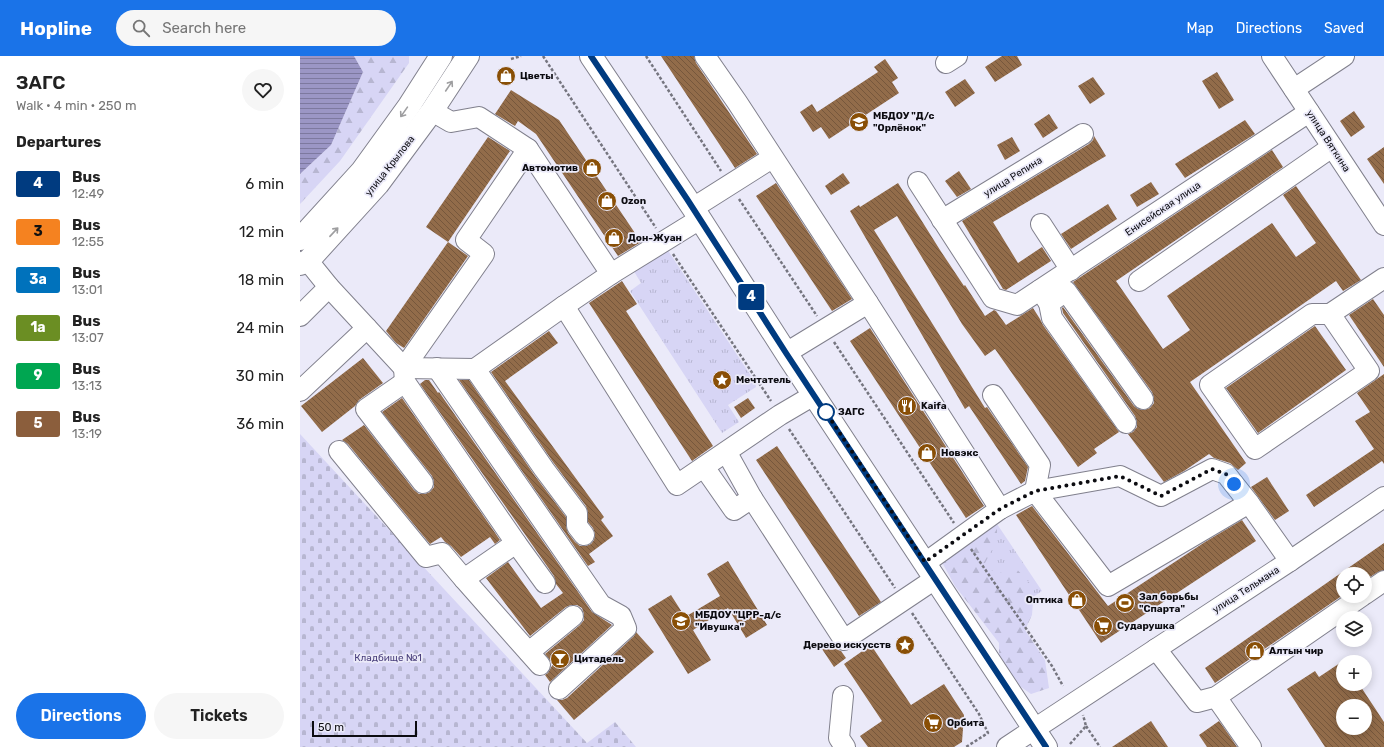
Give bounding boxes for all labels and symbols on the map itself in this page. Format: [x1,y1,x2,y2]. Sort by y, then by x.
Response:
shop icon: Цветы [495,65,517,87]
place label: Цветы [520,70,554,82]
one-way arrow [445,80,453,91]
one-way arrow [400,106,408,117]
street label: улица Вяткина [1303,108,1353,174]
place label: МБДОУ "Д/с "Орлёнок" [873,110,934,134]
school or university icon: МБДОУ "Д/с "Орлёнок" [848,111,870,133]
street label: улица Крылова [363,133,417,199]
street label: улица Репина [981,154,1045,200]
shop icon: Автомотив [581,157,603,179]
place label: Автомотив [522,162,578,174]
street label: Енисейская улица [1123,179,1203,239]
shop icon: Ozon [596,190,618,212]
place label: Ozon [621,195,646,207]
one-way arrow [330,227,339,237]
shop icon: Дон-Жуан [603,227,625,249]
place label: Дон-Жуан [628,232,682,244]
line badge: 4 [738,284,764,310]
place icon: Мечтатель [711,369,733,391]
place label: Мечтатель [736,374,791,386]
restaurant icon: Kaifa [896,395,918,417]
place label: Kaifa [921,400,947,412]
marker: ЗАГС [817,403,835,421]
place label: ЗАГС [838,406,864,418]
shop icon: Новэкс [916,442,938,464]
place label: Новэкс [941,447,978,459]
your location [1224,474,1244,494]
street label: улица Тельмана [1210,564,1282,616]
shop icon: Оптика [1066,589,1088,611]
place label: Зал борьбы "Спарта" [1139,591,1199,615]
sports icon: Зал борьбы "Спарта" [1114,592,1136,614]
place label: Оптика [1026,594,1063,606]
place label: МБДОУ "ЦРР-д/с "Ивушка" [695,609,781,633]
school or university icon: МБДОУ "ЦРР-д/с "Ивушка" [670,610,692,632]
supermarket icon: Сударушка [1092,615,1114,637]
place label: Сударушка [1117,620,1175,632]
place icon: Дерево искусств [894,634,916,656]
place label: Дерево искусств [803,639,891,651]
shop icon: Алтын чир [1244,640,1266,662]
place label: Алтын чир [1269,645,1323,657]
bar icon: Цитадель [549,648,571,670]
park label: Кладбище №1 [354,652,422,664]
place label: Цитадель [574,653,624,665]
supermarket icon: Орбита [922,712,944,734]
place label: Орбита [947,717,984,729]
scale bar [312,719,417,738]

